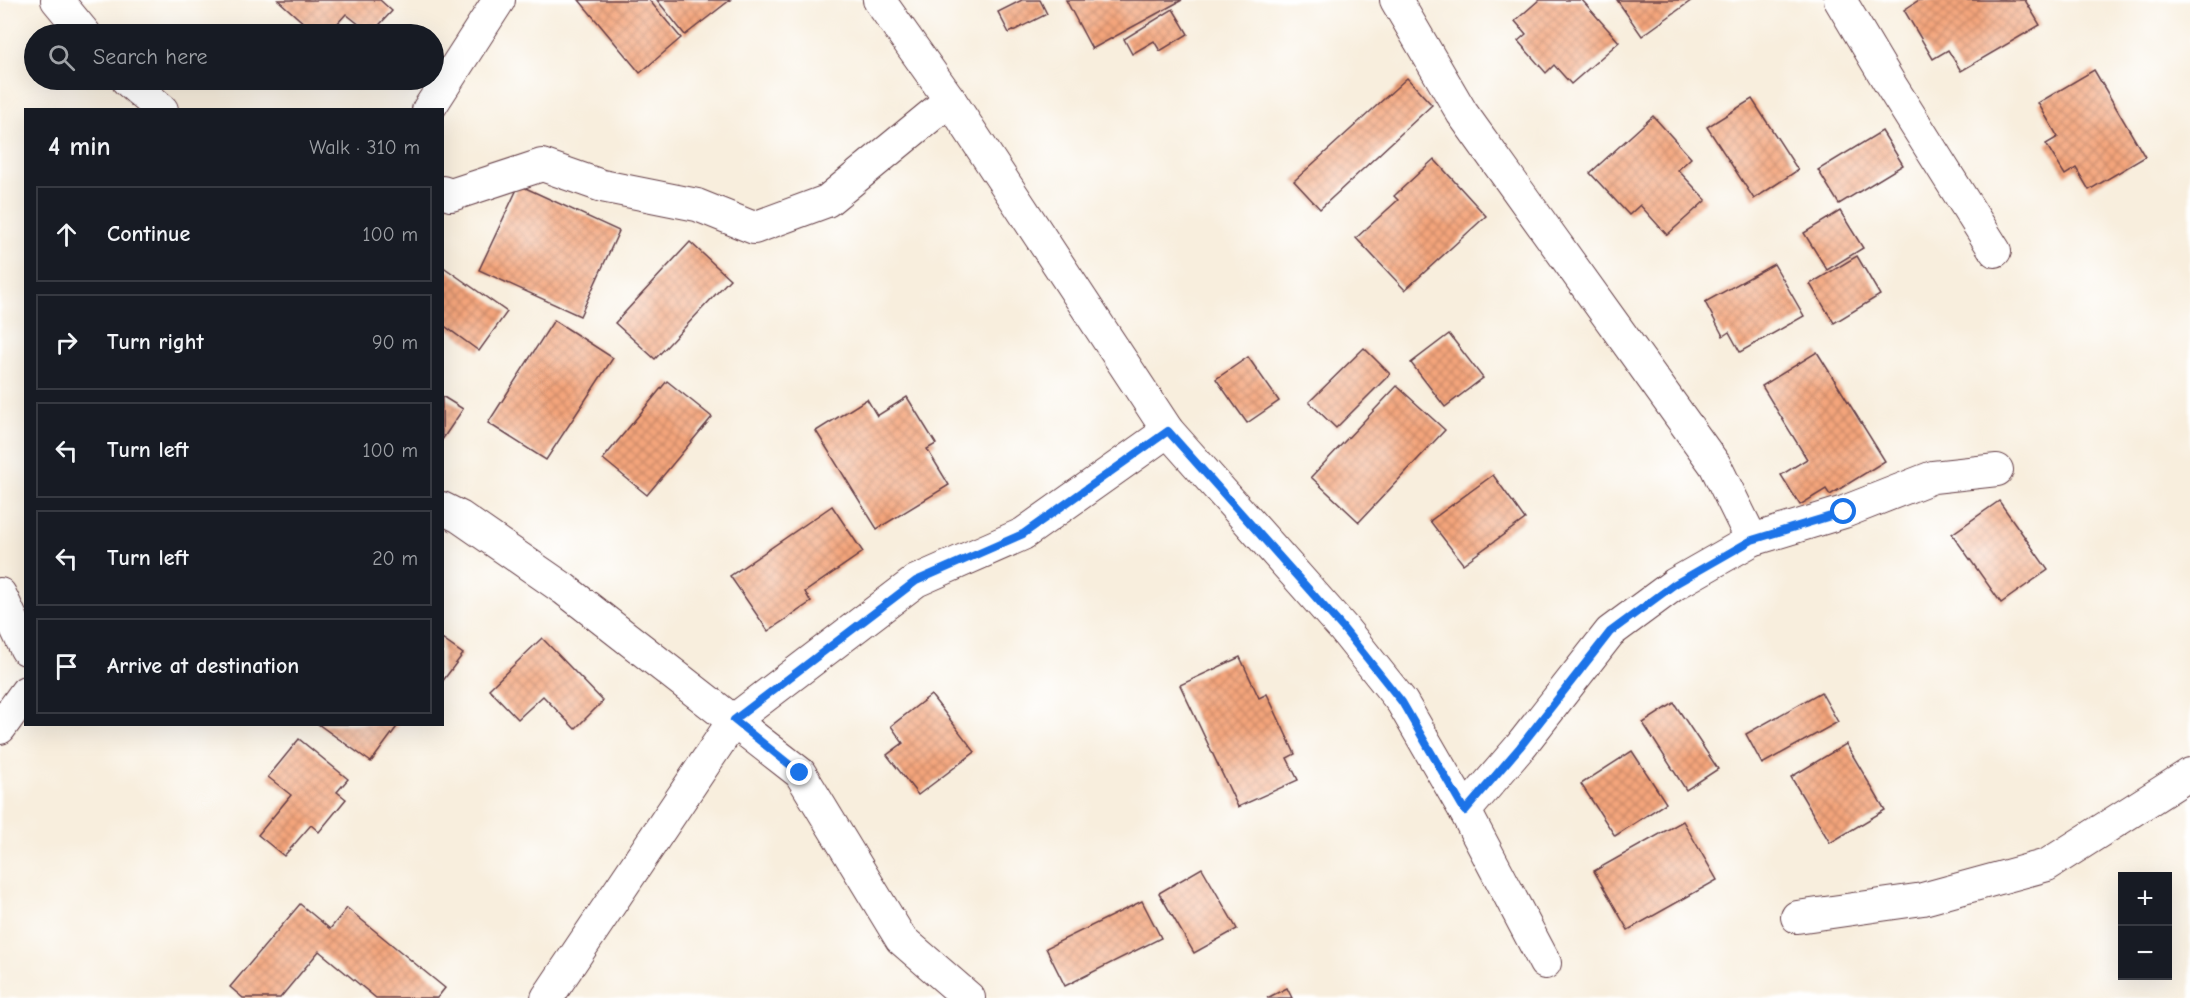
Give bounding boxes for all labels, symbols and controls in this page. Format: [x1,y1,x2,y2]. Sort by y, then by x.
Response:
search box [24,24,444,90]
icon: search [45,41,78,74]
text: Search here [93,44,208,70]
text: 4 min [48,132,111,162]
text: Walk · 310 m [309,136,420,159]
icon: ahead [50,218,83,251]
text: Continue [107,221,190,247]
text: 100 m [363,223,418,246]
icon: right [50,326,83,359]
text: Turn right [107,329,204,355]
text: 90 m [372,331,418,354]
icon: left [50,434,83,467]
text: Turn left [107,437,189,463]
text: 100 m [363,439,418,462]
route start [1830,498,1856,524]
icon: left [50,542,83,575]
text: Turn left [107,545,189,571]
text: 20 m [372,547,418,570]
icon: arrive [50,650,83,683]
text: Arrive at destination [107,653,299,679]
route end [786,759,812,785]
map controls [2118,872,2172,980]
button: + [2118,872,2172,926]
button: − [2118,926,2172,980]

